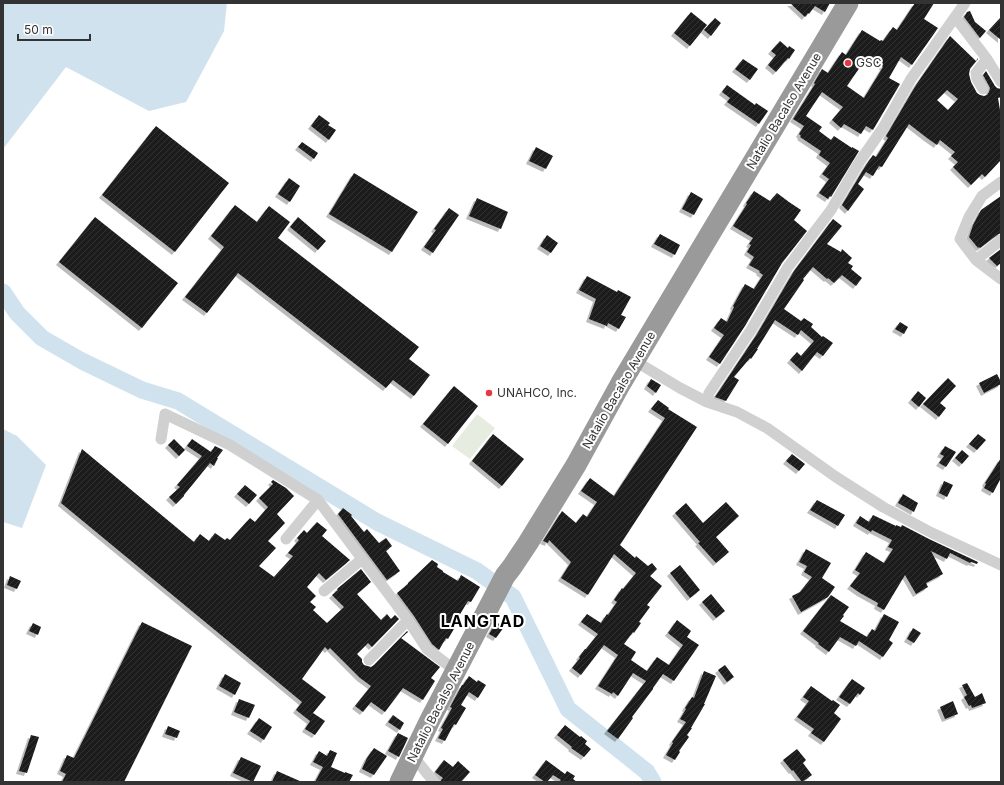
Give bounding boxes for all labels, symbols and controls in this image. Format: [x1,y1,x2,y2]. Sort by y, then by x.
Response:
scale bar [18,16,90,42]
text: 50 m [24,22,53,37]
street label: Natalio Bacalso Avenue [743,50,824,172]
place label: GSC [856,55,882,70]
marker: GSC [843,58,853,68]
street label: Natalio Bacalso Avenue [579,328,658,451]
place label: UNAHCO, Inc. [497,385,577,400]
marker: UNAHCO, Inc. [484,388,494,398]
district label: LANGTAD [441,611,525,631]
street label: Natalio Bacalso Avenue [404,639,477,764]

